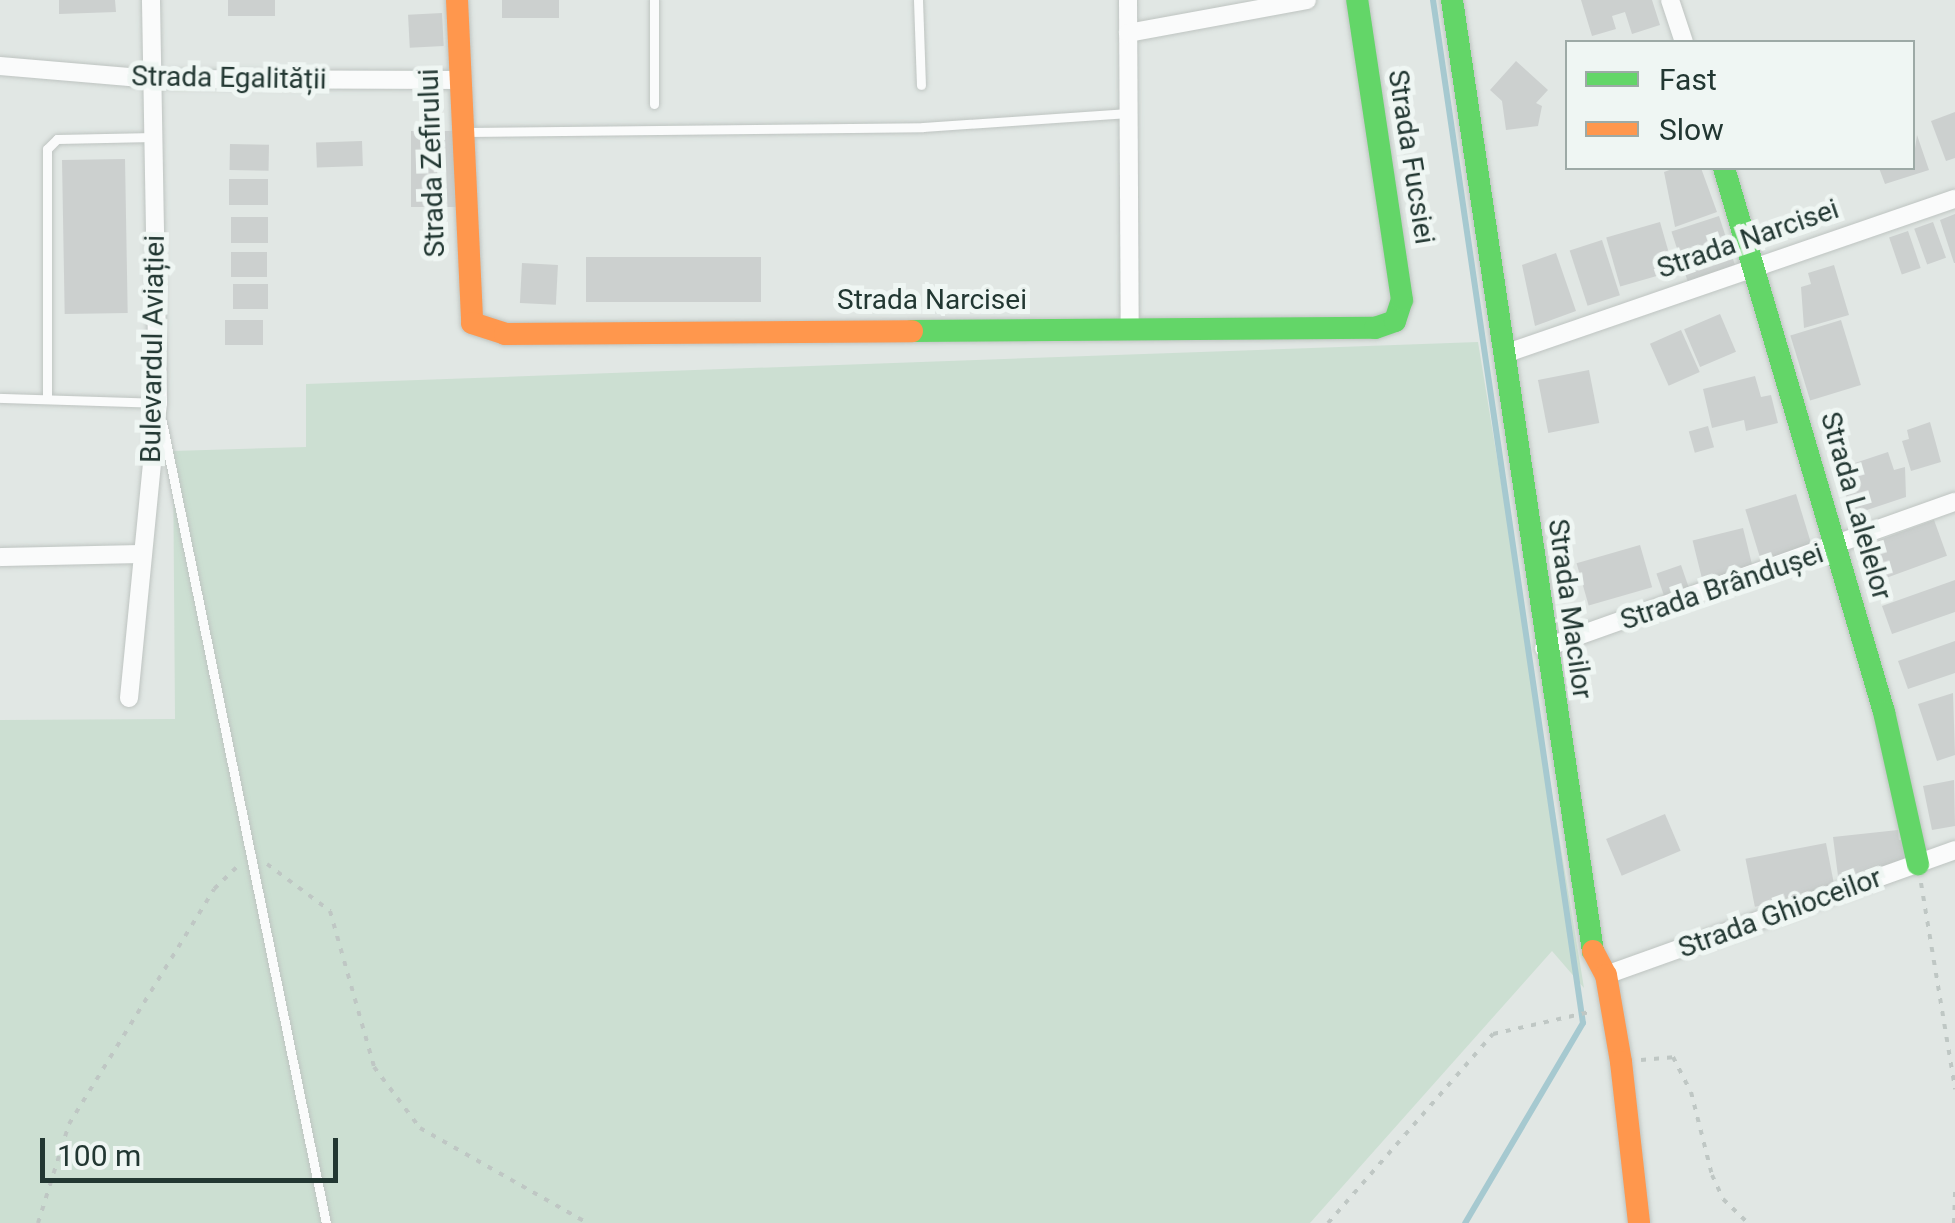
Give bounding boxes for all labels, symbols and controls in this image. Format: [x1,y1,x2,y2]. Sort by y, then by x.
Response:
legend [1565,40,1915,170]
street label: Strada Egalității [131,59,327,97]
text: Fast [1659,62,1717,97]
street label: Strada Fucsiei [1381,67,1441,247]
street label: Strada Zefirului [412,68,452,258]
text: Slow [1659,112,1724,147]
street label: Strada Narcisei [1653,192,1843,286]
street label: Bulevardul Aviației [134,235,172,463]
street label: Strada Narcisei [837,283,1027,317]
street label: Strada Lalelelor [1813,408,1899,604]
street label: Strada Macilor [1541,517,1599,701]
street label: Strada Brândușei [1616,537,1828,637]
street label: Strada Ghioceilor [1674,861,1886,965]
scale bar [45,1118,342,1180]
text: 100 m [57,1138,141,1173]

